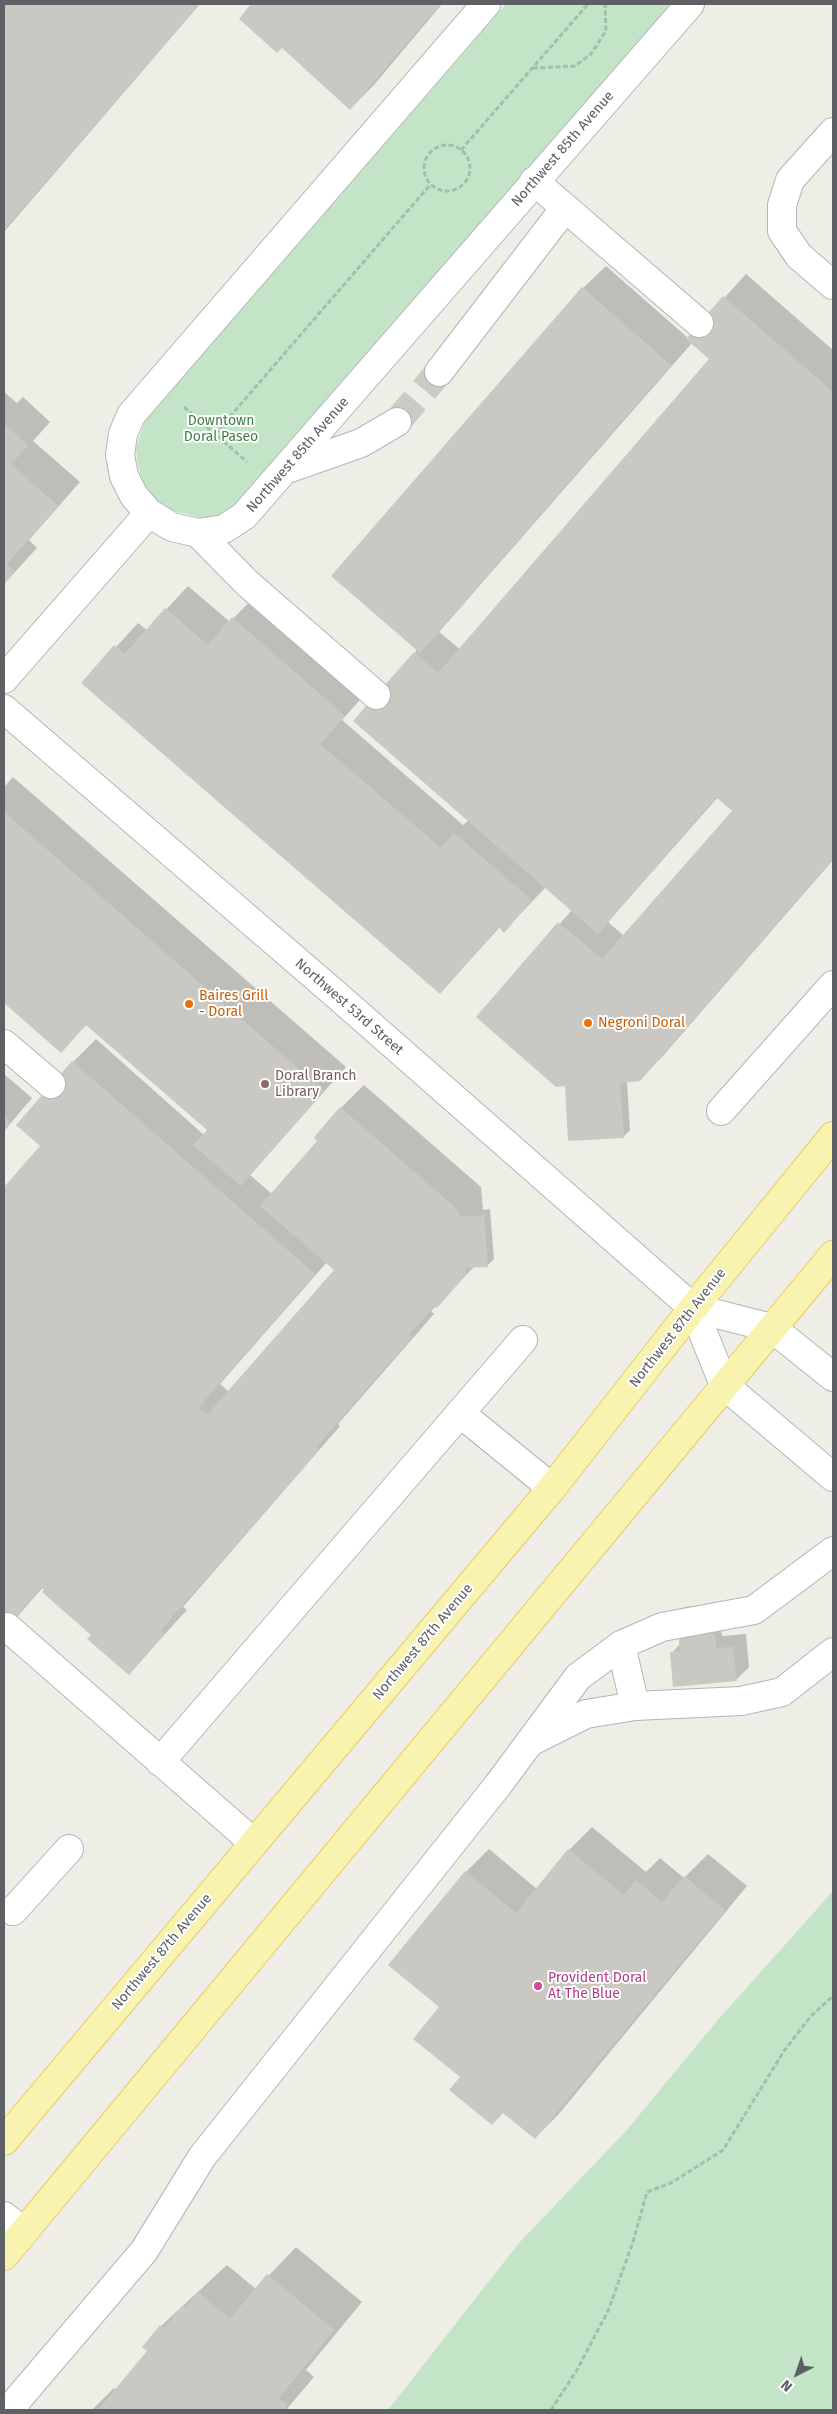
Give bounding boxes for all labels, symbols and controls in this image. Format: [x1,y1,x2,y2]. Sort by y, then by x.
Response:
street label: Northwest 85th Avenue [508,88,618,210]
street label: Northwest 85th Avenue [243,394,353,516]
park label: Downtown Doral Paseo [184,413,258,446]
street label: Northwest 53rd Street [291,955,407,1059]
place label: Baires Grill - Doral [199,988,268,1020]
marker: Baires Grill - Doral [183,998,195,1010]
place label: Negroni Doral [598,1015,685,1031]
marker: Negroni Doral [582,1017,594,1029]
place label: Doral Branch Library [275,1068,357,1100]
marker: Doral Branch Library [259,1078,271,1090]
street label: Northwest 87th Avenue [626,1265,730,1391]
street label: Northwest 87th Avenue [369,1580,477,1704]
street label: Northwest 87th Avenue [108,1890,216,2014]
place label: Provident Doral At The Blue [548,1970,646,2002]
marker: Provident Doral At The Blue [532,1980,544,1992]
north arrow [772,2349,822,2399]
text: N [778,2376,796,2395]

